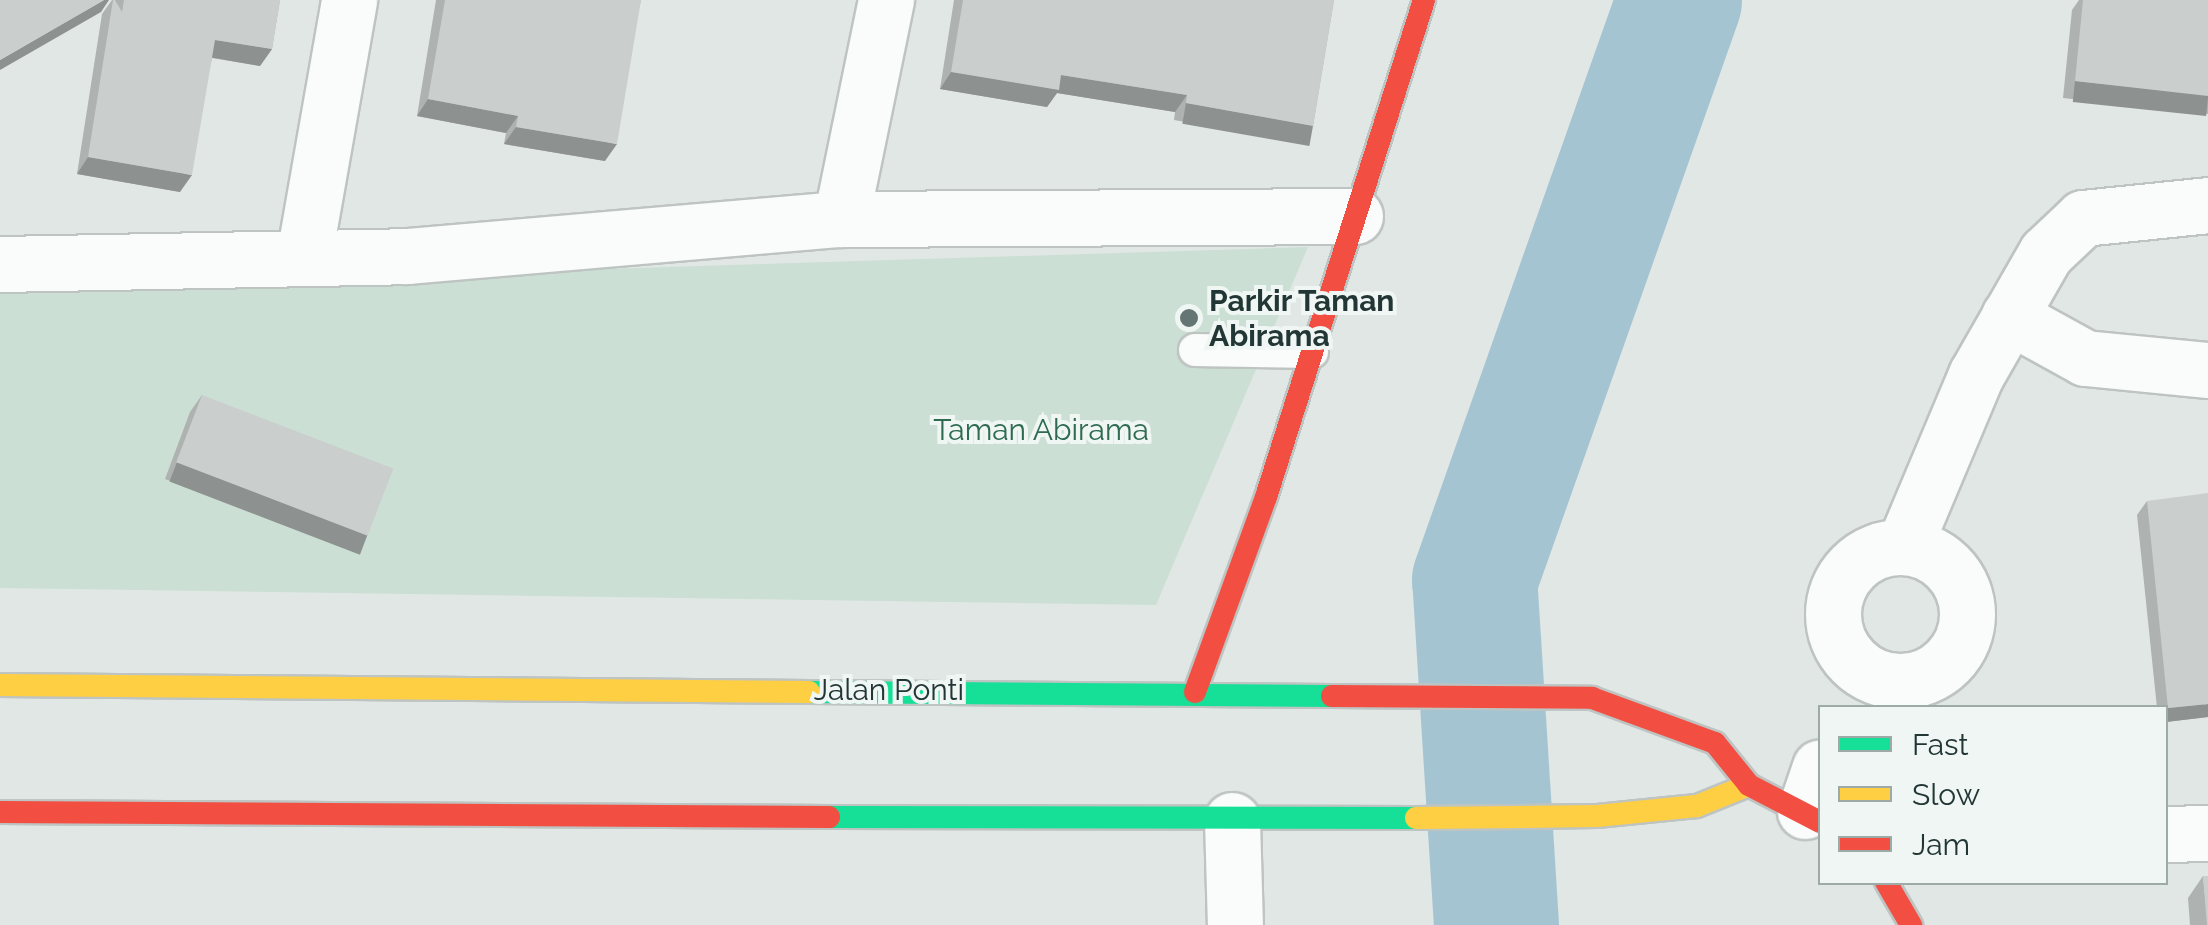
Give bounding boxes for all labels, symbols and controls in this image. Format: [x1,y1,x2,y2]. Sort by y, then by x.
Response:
place label: Parkir Taman Abirama [1209,283,1396,354]
marker: Parkir Taman Abirama [1178,307,1200,329]
park label: Taman Abirama [933,412,1149,448]
street label: Jalan Ponti [814,672,964,708]
legend [1818,705,2168,885]
text: Fast [1912,727,1969,762]
text: Slow [1912,777,1980,812]
text: Jam [1912,827,1970,862]

